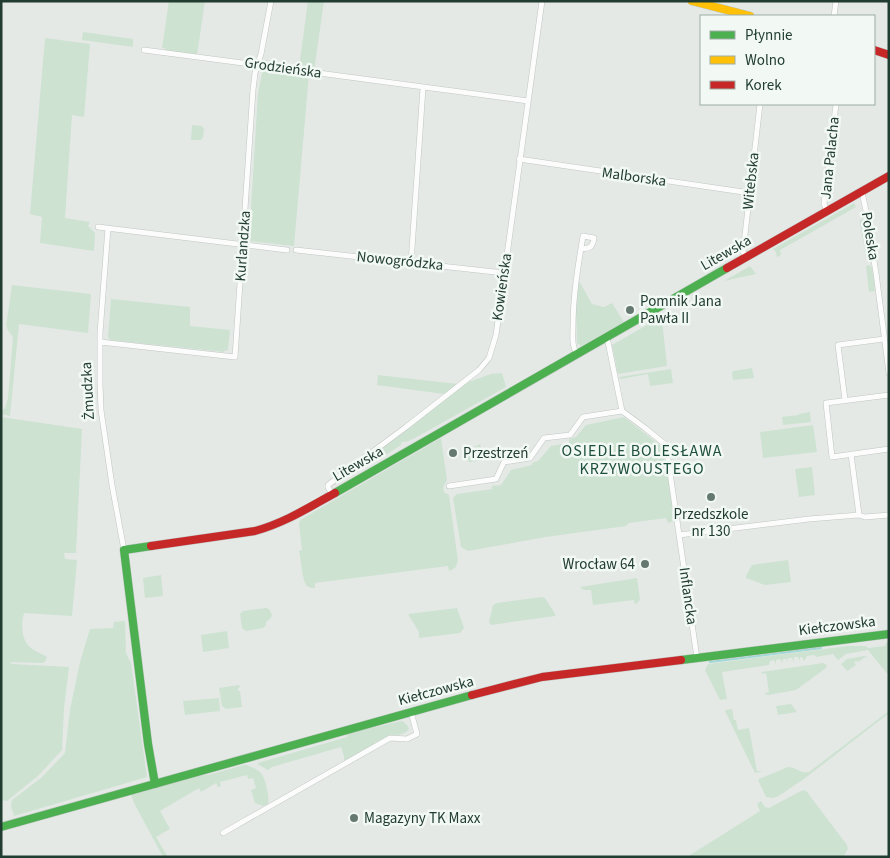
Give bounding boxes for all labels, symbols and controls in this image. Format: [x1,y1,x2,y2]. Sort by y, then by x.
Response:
legend [700,15,875,105]
text: Płynnie [745,25,793,46]
text: Wolno [745,50,785,71]
street label: Grodzieńska [243,52,323,84]
text: Korek [745,75,782,96]
street label: Jana Palacha [815,116,845,200]
street label: Witebska [738,151,764,211]
street label: Malborska [600,162,668,192]
street label: Kurlandzka [230,210,256,282]
street label: Poleska [856,210,884,262]
street label: Litewska [697,230,755,276]
street label: Nowogródzka [356,246,444,276]
street label: Kowieńska [487,252,517,322]
place label: Pomnik Jana Pawła II [640,291,722,329]
marker: Pomnik Jana Pawła II [624,304,636,316]
street label: Żmudzka [76,361,100,421]
district label: OSIEDLE BOLESŁAWA KRZYWOUSTEGO [562,440,722,480]
street label: Litewska [329,441,387,487]
place label: Przestrzeń [463,443,528,464]
marker: Przestrzeń [447,447,459,459]
marker: Przedszkole nr 130 [705,491,717,503]
place label: Przedszkole nr 130 [674,504,748,542]
place label: Wrocław 64 [562,554,636,575]
marker: Wrocław 64 [639,558,651,570]
street label: Inflancka [674,566,702,626]
street label: Kiełczowska [797,611,877,641]
street label: Kiełczowska [396,671,476,711]
place label: Magazyny TK Maxx [364,808,481,829]
marker: Magazyny TK Maxx [348,812,360,824]

